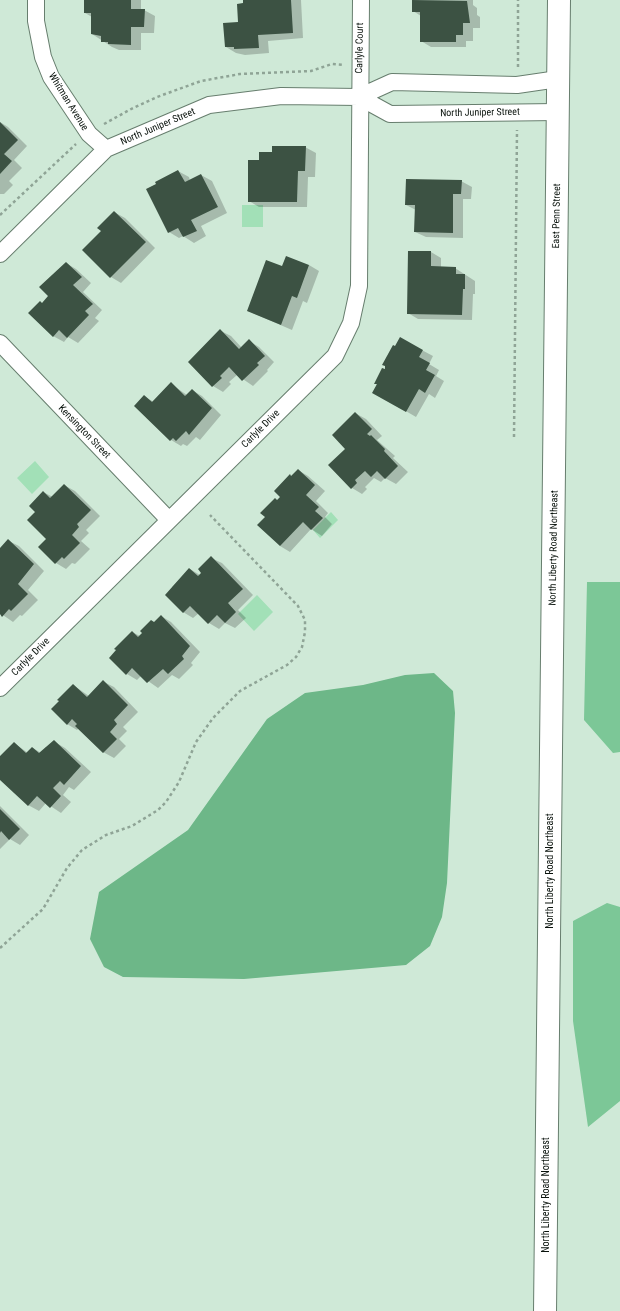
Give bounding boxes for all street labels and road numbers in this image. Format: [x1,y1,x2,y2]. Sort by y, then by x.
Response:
street label: Carlyle Court [354,22,366,74]
street label: Whitman Avenue [45,71,91,133]
street label: North Juniper Street [119,106,197,148]
street label: North Juniper Street [440,106,520,120]
street label: East Penn Street [550,183,564,249]
street label: Kensington Street [55,403,113,461]
street label: Carlyle Drive [239,407,283,451]
street label: North Liberty Road Northeast [547,490,561,606]
street label: Carlyle Drive [9,635,53,679]
street label: North Liberty Road Northeast [544,813,556,929]
street label: North Liberty Road Northeast [540,1137,552,1253]

